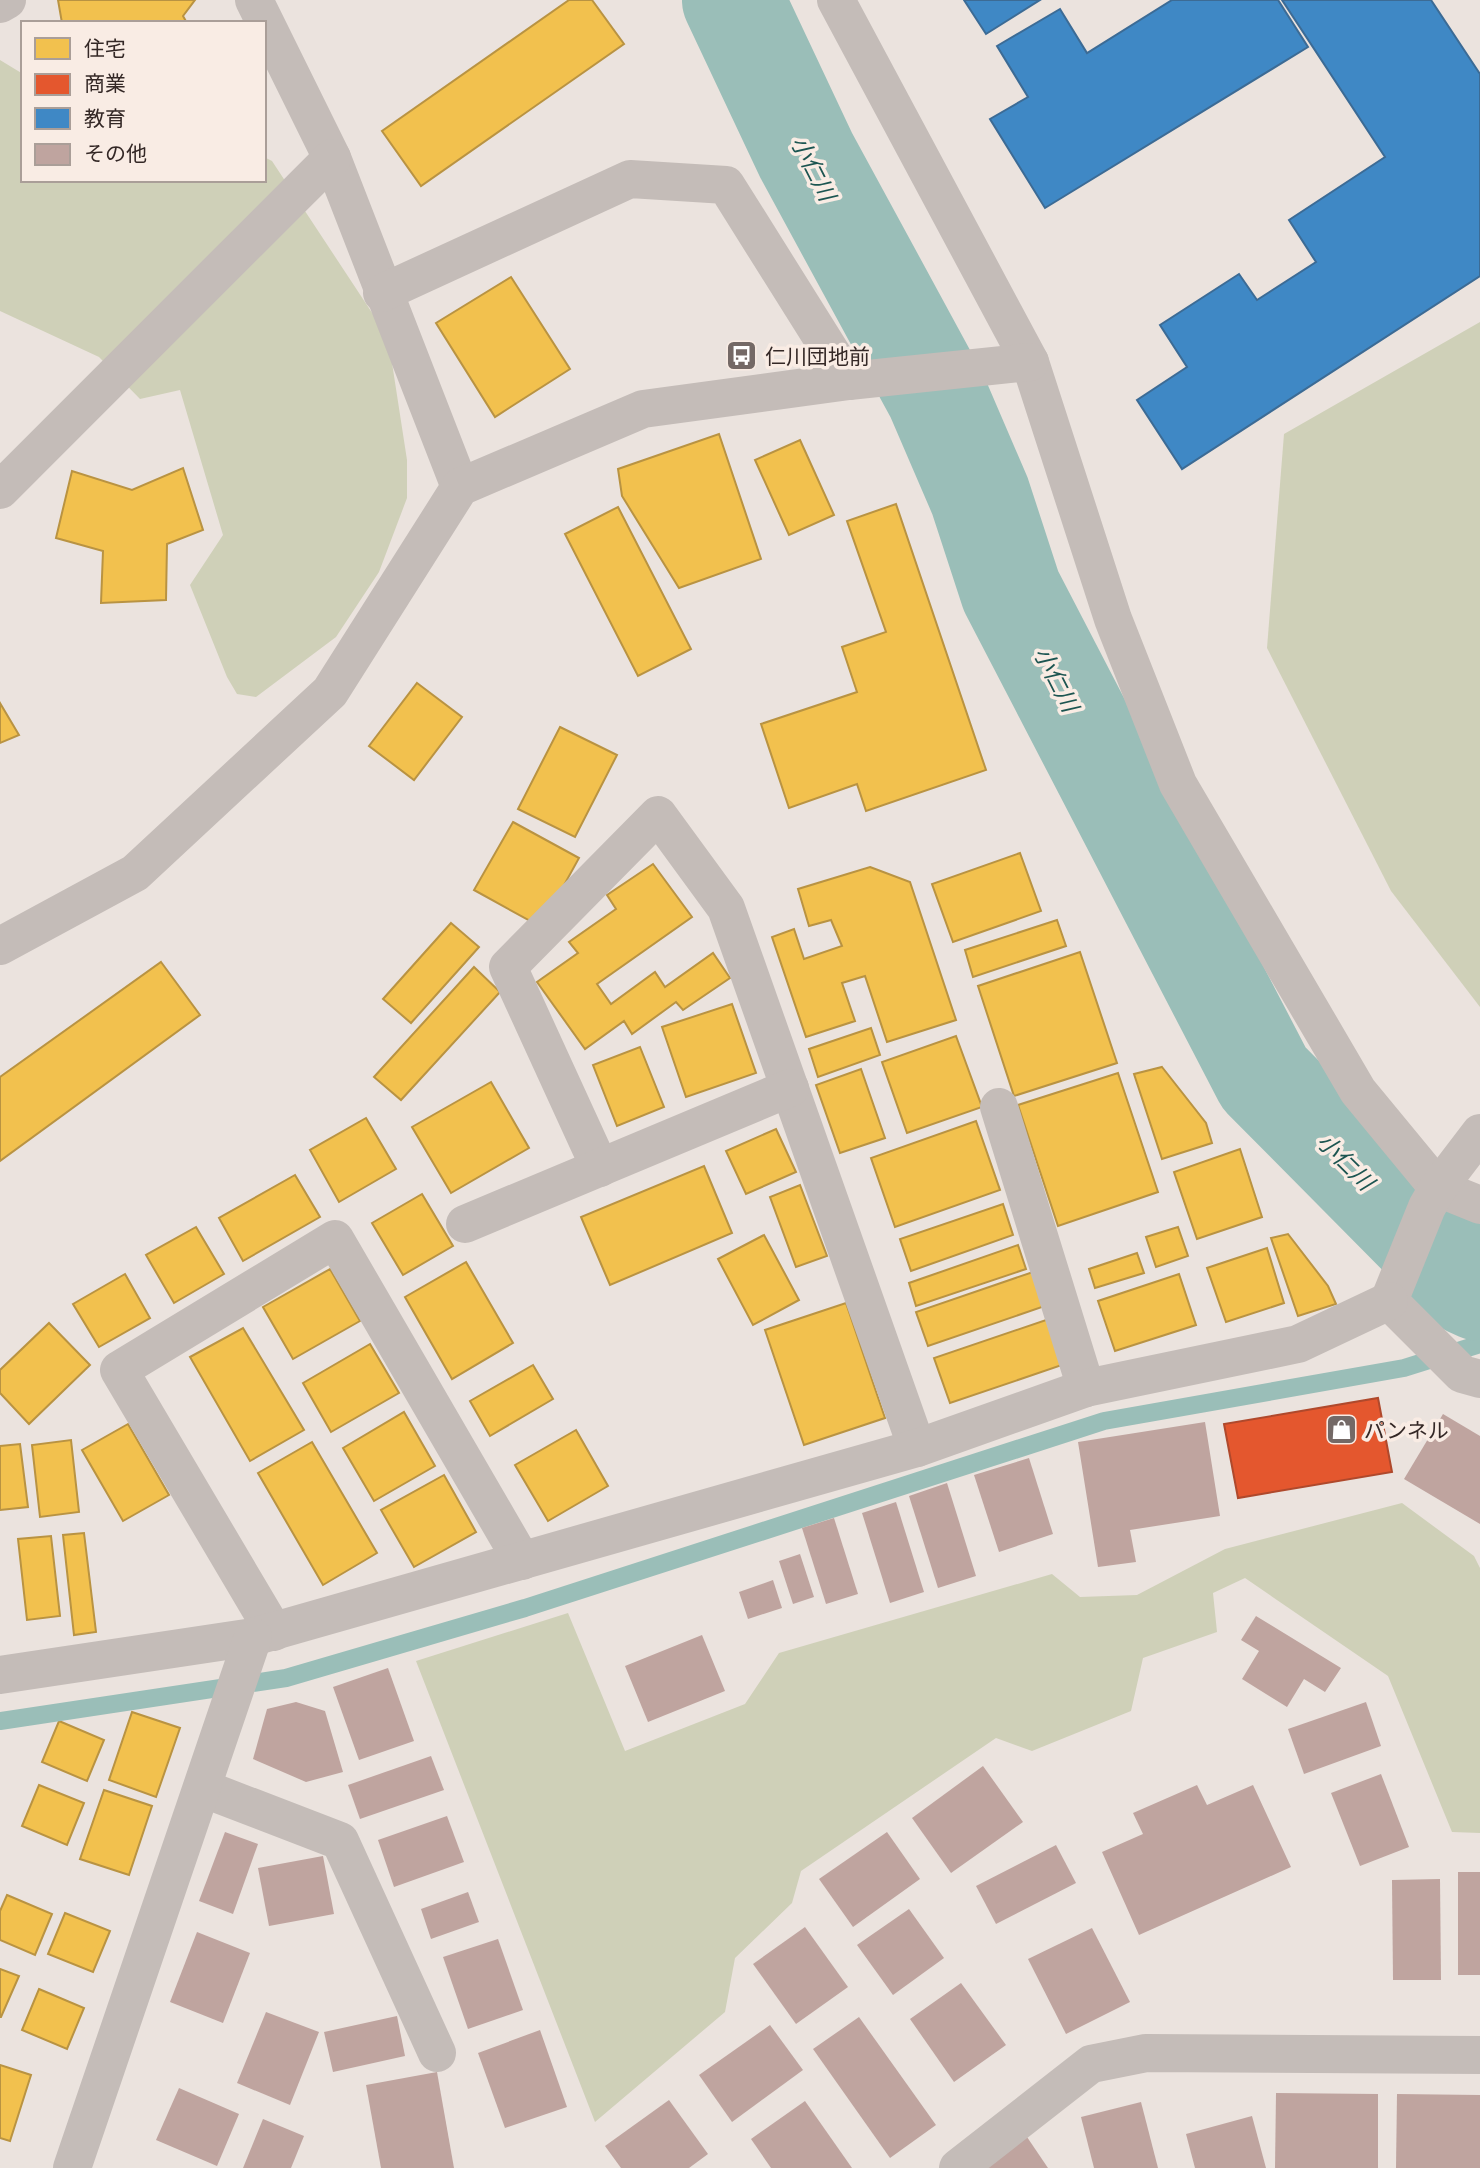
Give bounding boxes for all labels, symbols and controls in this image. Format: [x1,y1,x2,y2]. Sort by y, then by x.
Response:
legend [21,21,266,182]
text: 住宅 [84,34,126,62]
text: 商業 [84,69,126,97]
text: 教育 [84,104,126,132]
water label: 小仁川 [784,130,845,209]
text: その他 [84,139,147,167]
bus stop icon: 仁川団地前 [725,339,759,373]
place label: 仁川団地前 [765,342,870,370]
water label: 小仁川 [1027,641,1088,720]
water label: 小仁川 [1310,1125,1384,1199]
shop icon: パンネル [1324,1413,1358,1447]
place label: パンネル [1364,1416,1449,1444]

